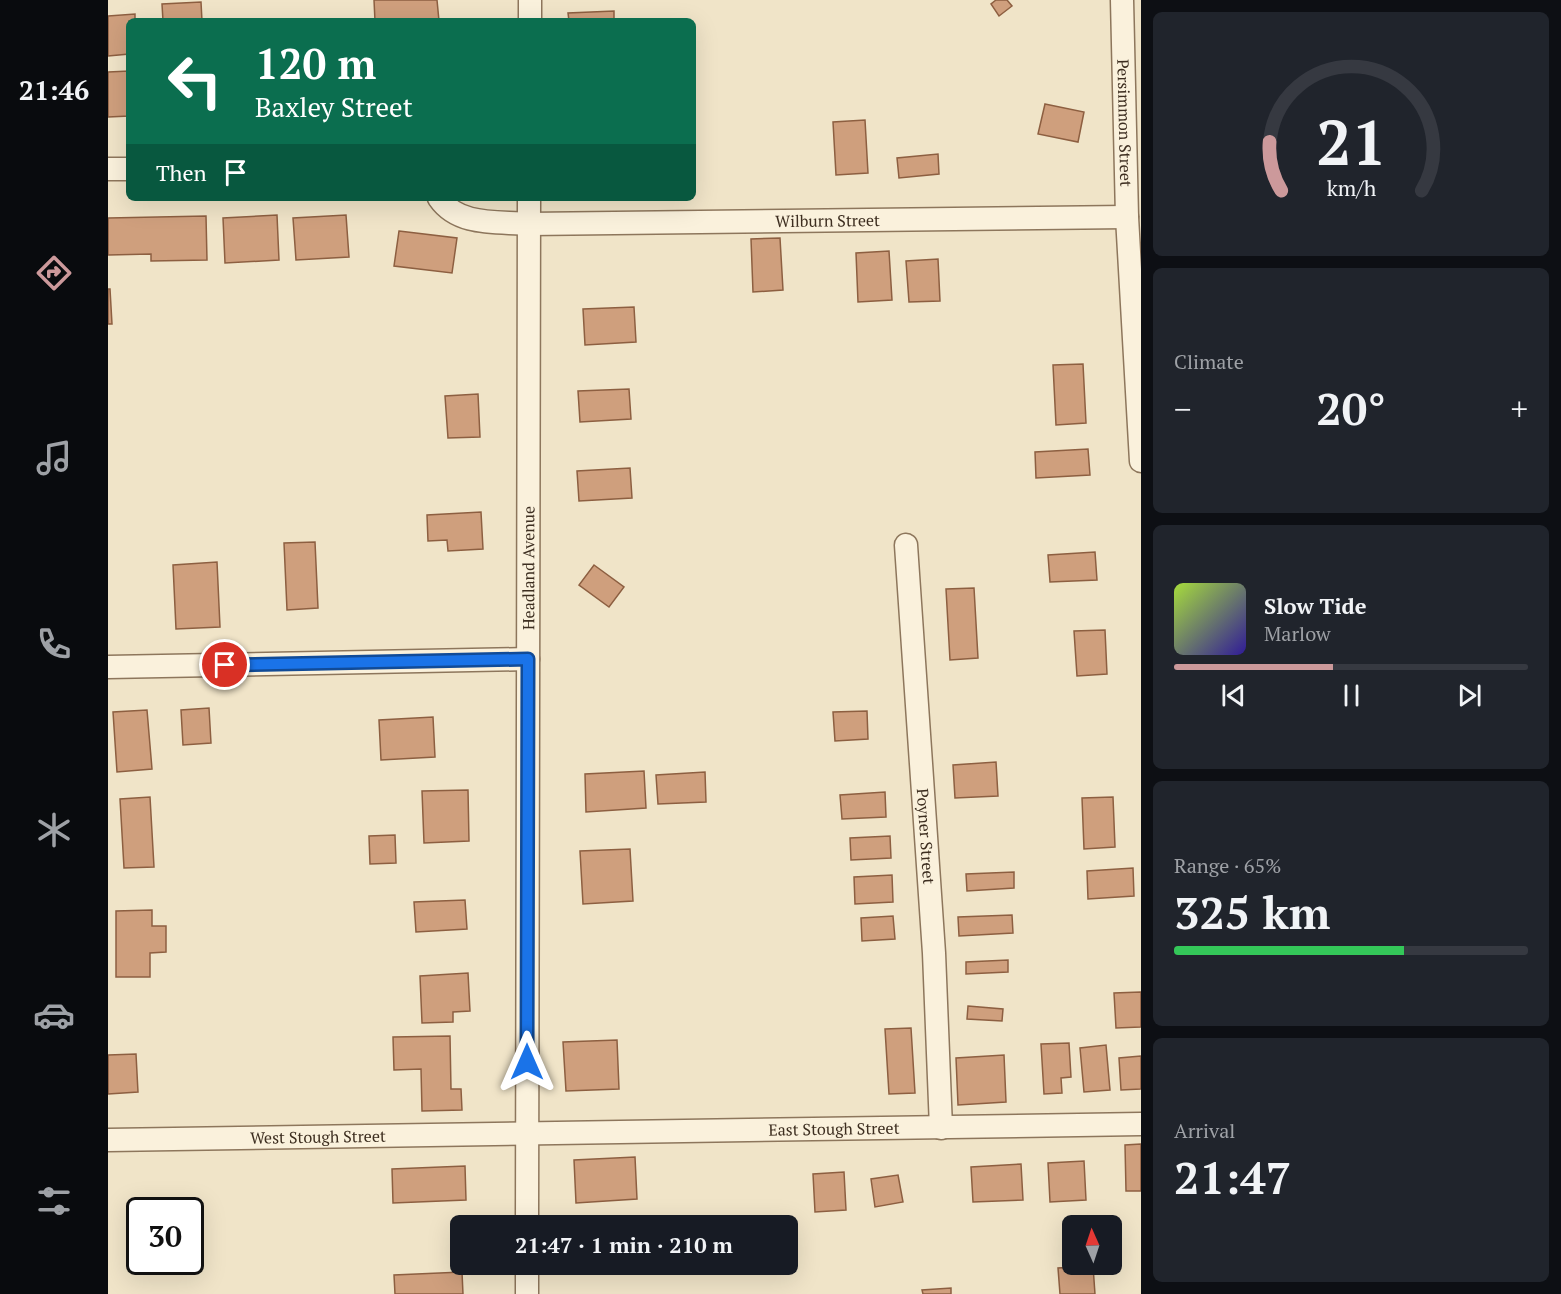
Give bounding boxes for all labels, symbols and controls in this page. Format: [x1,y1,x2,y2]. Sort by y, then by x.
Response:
text: 120 m [255,35,376,91]
icon: left [156,42,234,120]
street label: Persimmon Street [1112,59,1137,187]
text: 21:46 [19,72,89,108]
text: Baxley Street [255,89,413,125]
text: 21 [1316,100,1386,183]
icon: arrive [219,156,252,189]
text: Then [156,158,207,187]
text: km/h [1326,175,1376,203]
street label: Wilburn Street [775,209,880,232]
icon: directions [33,252,75,294]
text: Climate [1174,348,1244,375]
text: 20° [1316,378,1386,438]
text: − [1174,387,1192,430]
text: + [1510,387,1528,430]
icon: music [33,437,75,479]
street label: Headland Avenue [517,506,539,630]
text: Slow Tide [1264,591,1367,620]
text: Marlow [1264,620,1331,647]
icon: phone [33,623,75,665]
pin [199,639,250,690]
icon: arrive [208,648,241,681]
icon: previous [1217,679,1250,712]
icon: pause [1335,679,1368,712]
icon: next [1453,679,1486,712]
street label: Poyner Street [912,788,940,885]
icon: climate [33,809,75,851]
text: Range · 65% [1174,852,1281,879]
text: 325 km [1174,882,1330,942]
icon: car [33,994,75,1036]
position arrow [495,1030,559,1094]
street label: East Stough Street [768,1117,900,1141]
text: Arrival [1174,1117,1235,1144]
street label: West Stough Street [250,1125,386,1149]
text: 21:47 [1174,1147,1291,1207]
icon: filters [33,1180,75,1222]
speed limit sign: 30 [126,1197,204,1275]
north arrow [1062,1215,1122,1275]
map controls [1062,1215,1122,1275]
text: 21:47 · 1 min · 210 m [515,1230,733,1259]

